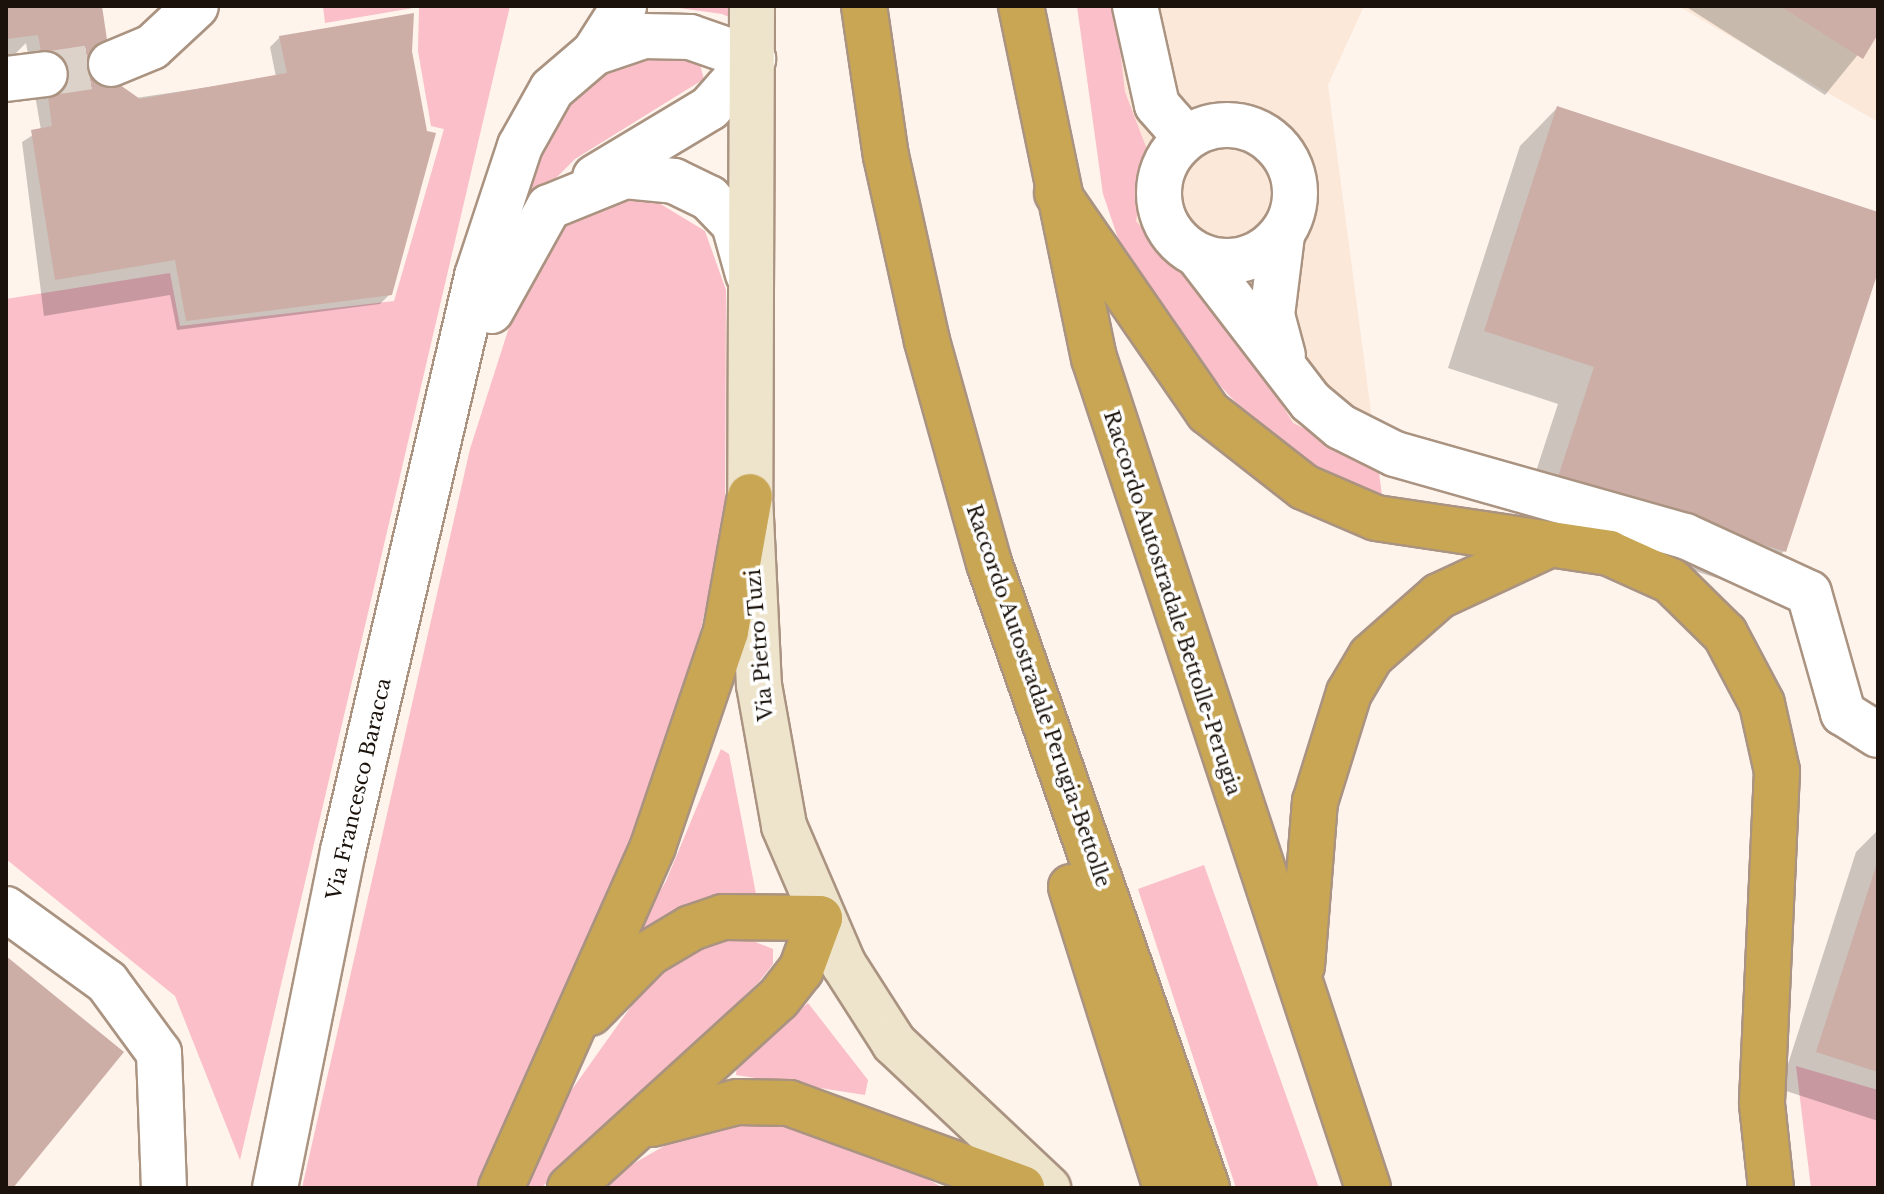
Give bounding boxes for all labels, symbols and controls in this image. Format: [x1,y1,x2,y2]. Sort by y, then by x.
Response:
street label: Raccordo Autostradale Bettolle-Perugia [1098,407,1246,799]
street label: Raccordo Autostradale Perugia-Bettolle [961,501,1115,891]
street label: Via Pietro Tuzi [741,568,779,722]
street label: Via Francesco Baracca [322,676,396,902]

